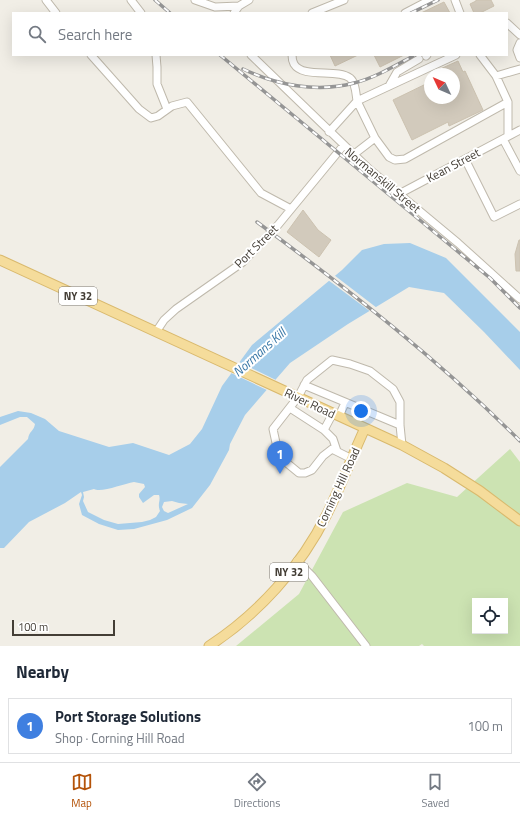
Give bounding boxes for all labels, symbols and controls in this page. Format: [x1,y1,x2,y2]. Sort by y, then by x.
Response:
search box [12,12,508,56]
icon: search [26,23,48,45]
text: Search here [58,23,132,46]
north arrow [424,68,460,104]
street label: Normanskill Street [341,142,426,218]
street label: Kean Street [423,142,484,187]
street label: Port Street [230,219,283,272]
road number: NY 32 [59,287,97,305]
water label: Normans Kill [228,321,292,381]
street label: River Road [281,383,339,423]
your location [351,401,371,421]
pin: 1 [267,441,293,474]
street label: Corning Hill Road [311,444,365,530]
road number: NY 32 [270,563,308,581]
map controls [472,598,508,634]
button: locate [472,598,508,634]
scale bar [12,618,115,637]
text: 100 m [18,619,48,635]
text: Nearby [16,659,69,685]
text: Port Storage Solutions [55,705,201,728]
text: 1 [26,716,34,736]
text: 100 m [467,716,503,736]
text: Shop · Corning Hill Road [55,728,185,748]
tab: Map [71,771,93,811]
tab: Directions [234,771,280,811]
tab: Saved [421,771,449,811]

